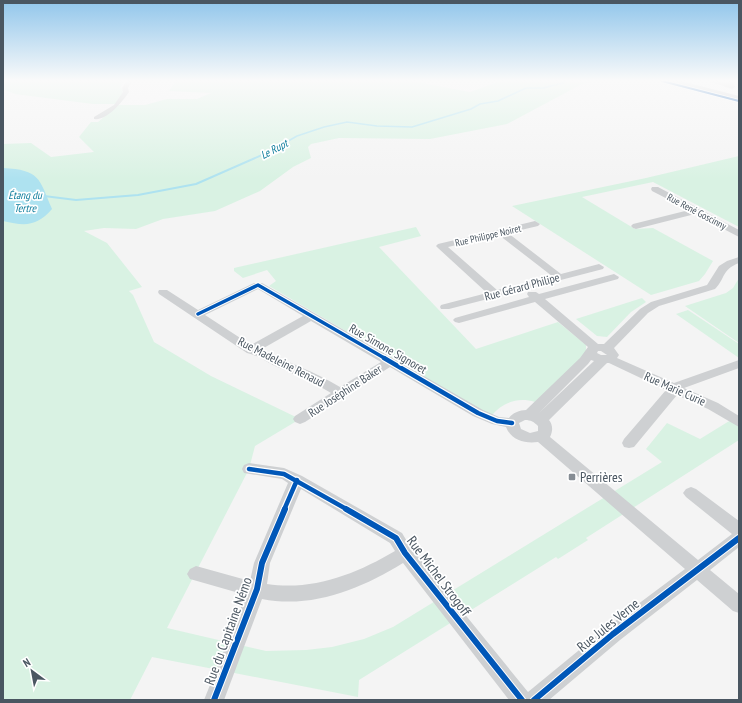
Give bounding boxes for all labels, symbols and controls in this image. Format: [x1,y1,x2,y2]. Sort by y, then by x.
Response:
water label: Le Rupt [258,135,292,162]
water label: Étang du Tertre [8,188,43,215]
street label: Rue René Goscinny [665,190,729,233]
street label: Rue Philippe Noiret [454,222,523,249]
street label: Rue Gérard Philipe [483,269,561,304]
street label: Rue Simone Signoret [347,320,430,377]
street label: Rue Madeleine Renaud [236,333,327,390]
street label: Rue Joséphine Baker [305,361,385,420]
street label: Rue Marie Curie [642,368,708,409]
place label: Perrières [580,468,623,486]
marker: Perrières [567,472,577,482]
street label: Rue Michel Strogoff [403,532,475,620]
street label: Rue du Capitaine Némo [200,575,256,687]
street label: Rue Jules Verne [573,594,643,656]
north arrow [12,651,52,691]
text: N [20,655,33,670]

